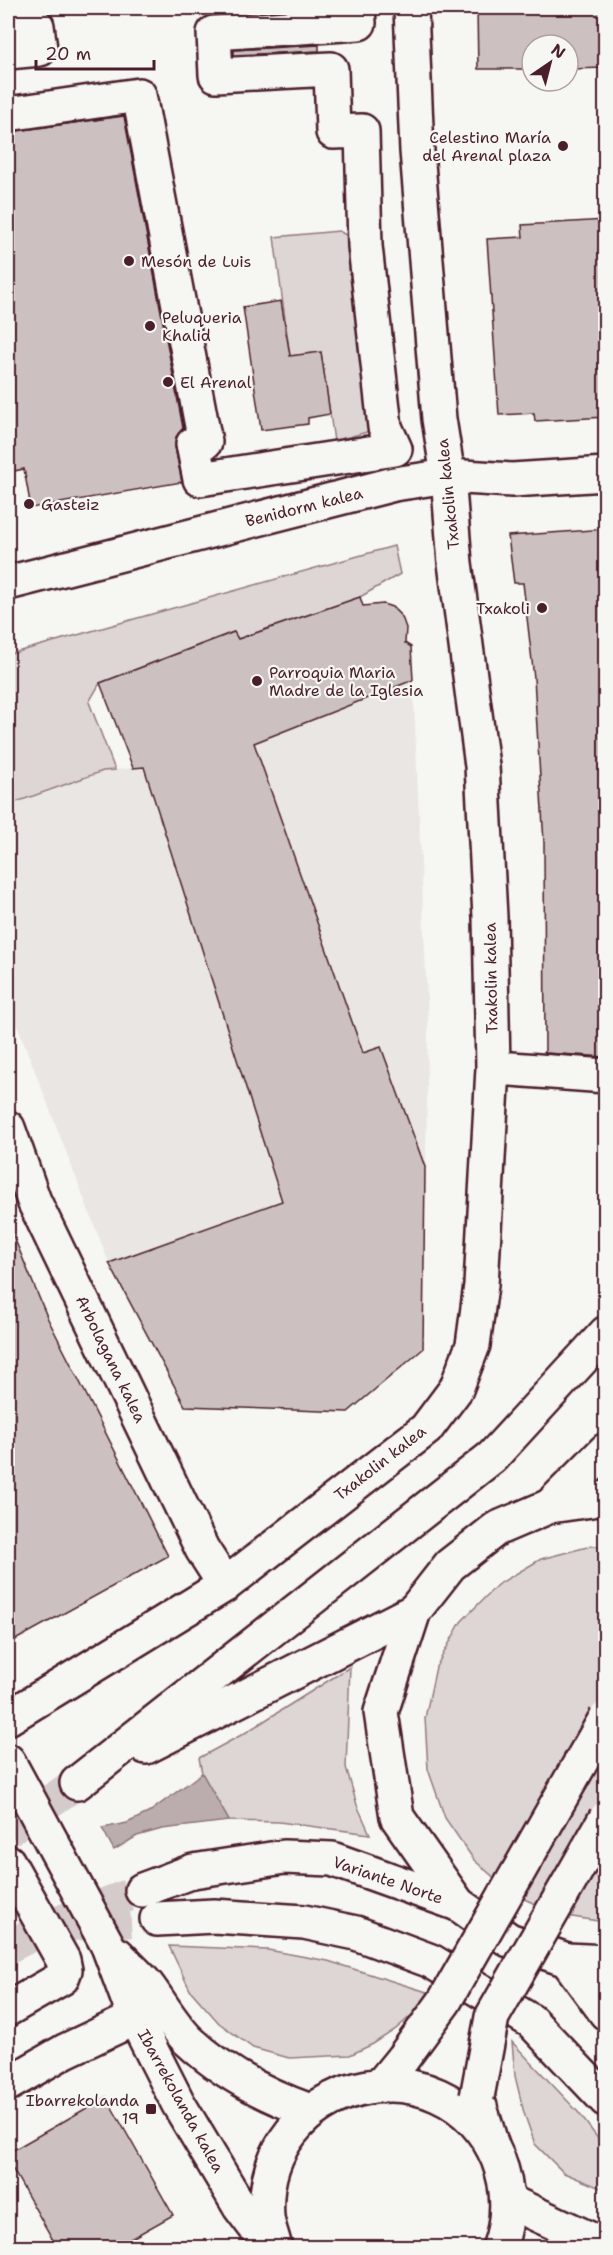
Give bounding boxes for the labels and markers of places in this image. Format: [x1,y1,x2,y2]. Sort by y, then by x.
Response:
place label: Celestino María del Arenal plaza [422,127,551,166]
marker: Celestino María del Arenal plaza [556,139,570,153]
place label: Mesón de Luis [141,251,252,272]
marker: Mesón de Luis [122,254,136,268]
place label: Peluqueria Khalid [162,307,242,346]
marker: Peluqueria Khalid [143,319,157,333]
place label: El Arenal [180,372,252,393]
marker: El Arenal [161,375,175,389]
place label: Gasteiz [41,494,100,515]
marker: Gasteiz [22,497,36,511]
place label: Txakoli [476,598,530,619]
marker: Txakoli [535,601,549,615]
place label: Parroquia Maria Madre de la Iglesia [269,662,423,701]
marker: Parroquia Maria Madre de la Iglesia [250,674,264,688]
place label: Ibarrekolanda 19 [26,2090,139,2129]
marker: Ibarrekolanda 19 [144,2102,158,2116]

